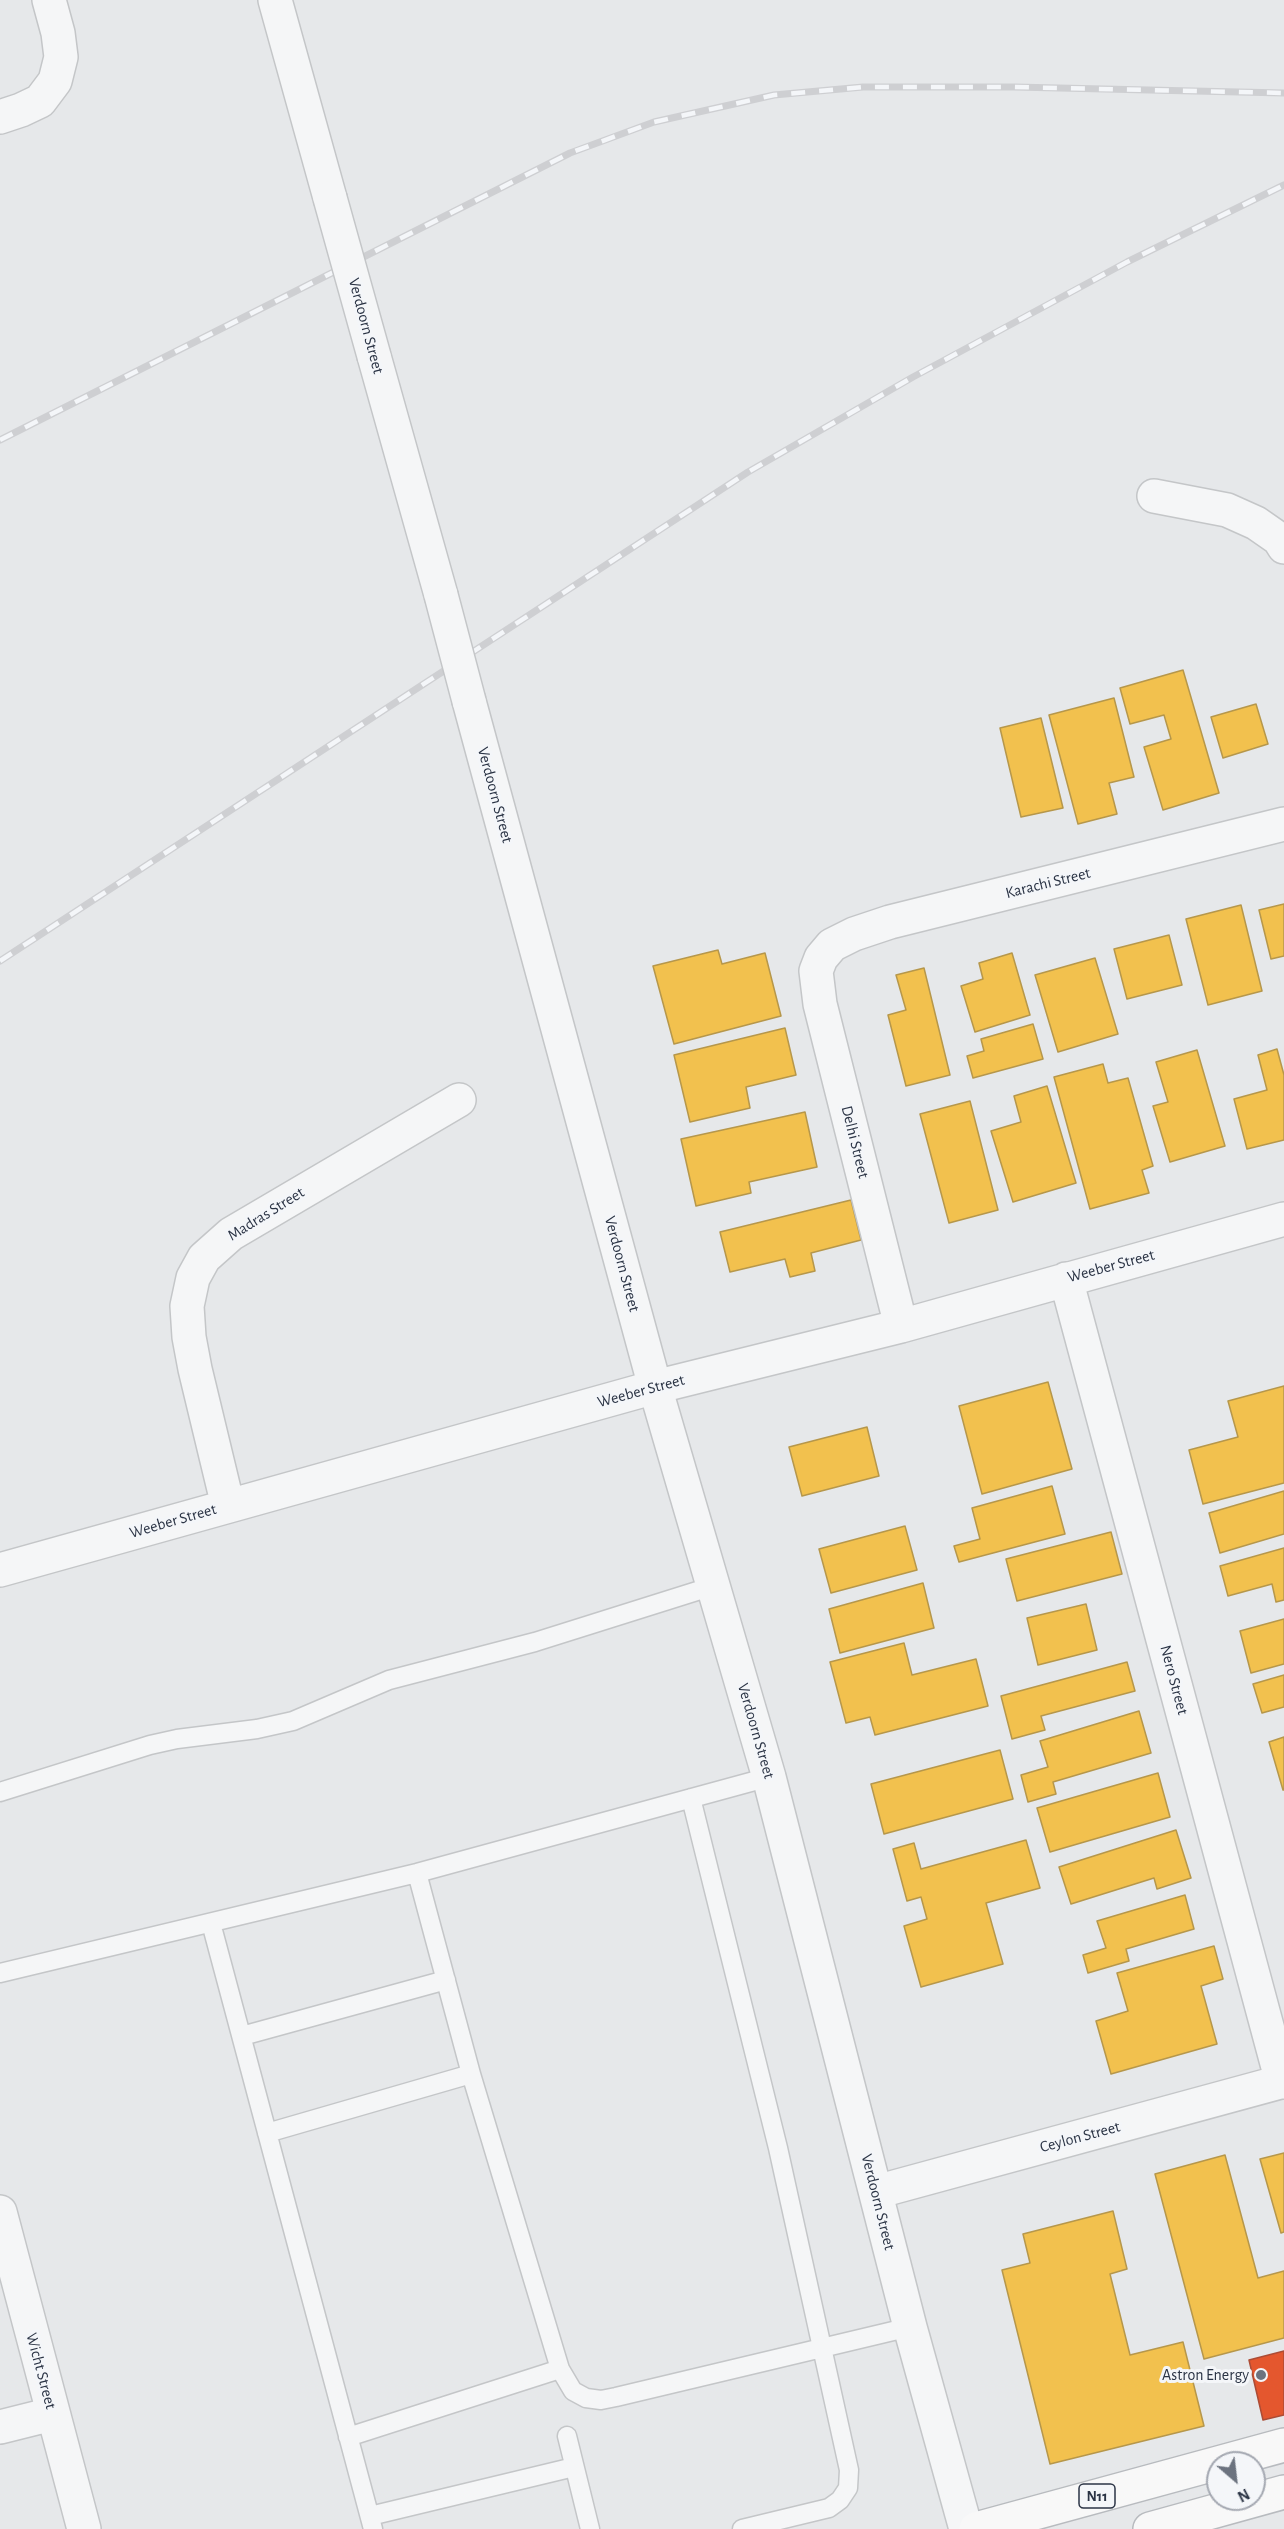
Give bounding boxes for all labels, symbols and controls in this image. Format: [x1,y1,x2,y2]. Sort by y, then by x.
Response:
street label: Verdoorn Street [344,276,388,376]
street label: Verdoorn Street [473,745,517,845]
street label: Karachi Street [1004,863,1092,903]
street label: Delhi Street [837,1104,873,1180]
street label: Madras Street [224,1183,308,1245]
street label: Verdoorn Street [600,1214,644,1314]
street label: Weeber Street [1065,1245,1157,1287]
street label: Weeber Street [595,1370,687,1412]
street label: Weeber Street [127,1499,219,1543]
street label: Nero Street [1156,1643,1192,1717]
street label: Verdoorn Street [733,1681,779,1781]
street label: Ceylon Street [1038,2117,1122,2157]
street label: Verdoorn Street [857,2152,899,2252]
street label: Wicht Street [22,2331,60,2411]
place label: Astron Energy [1162,2365,1249,2385]
marker: Astron Energy [1254,2368,1268,2382]
north arrow [1206,2451,1266,2511]
road number: N11 [1079,2484,1115,2508]
text: N [1235,2485,1252,2505]

